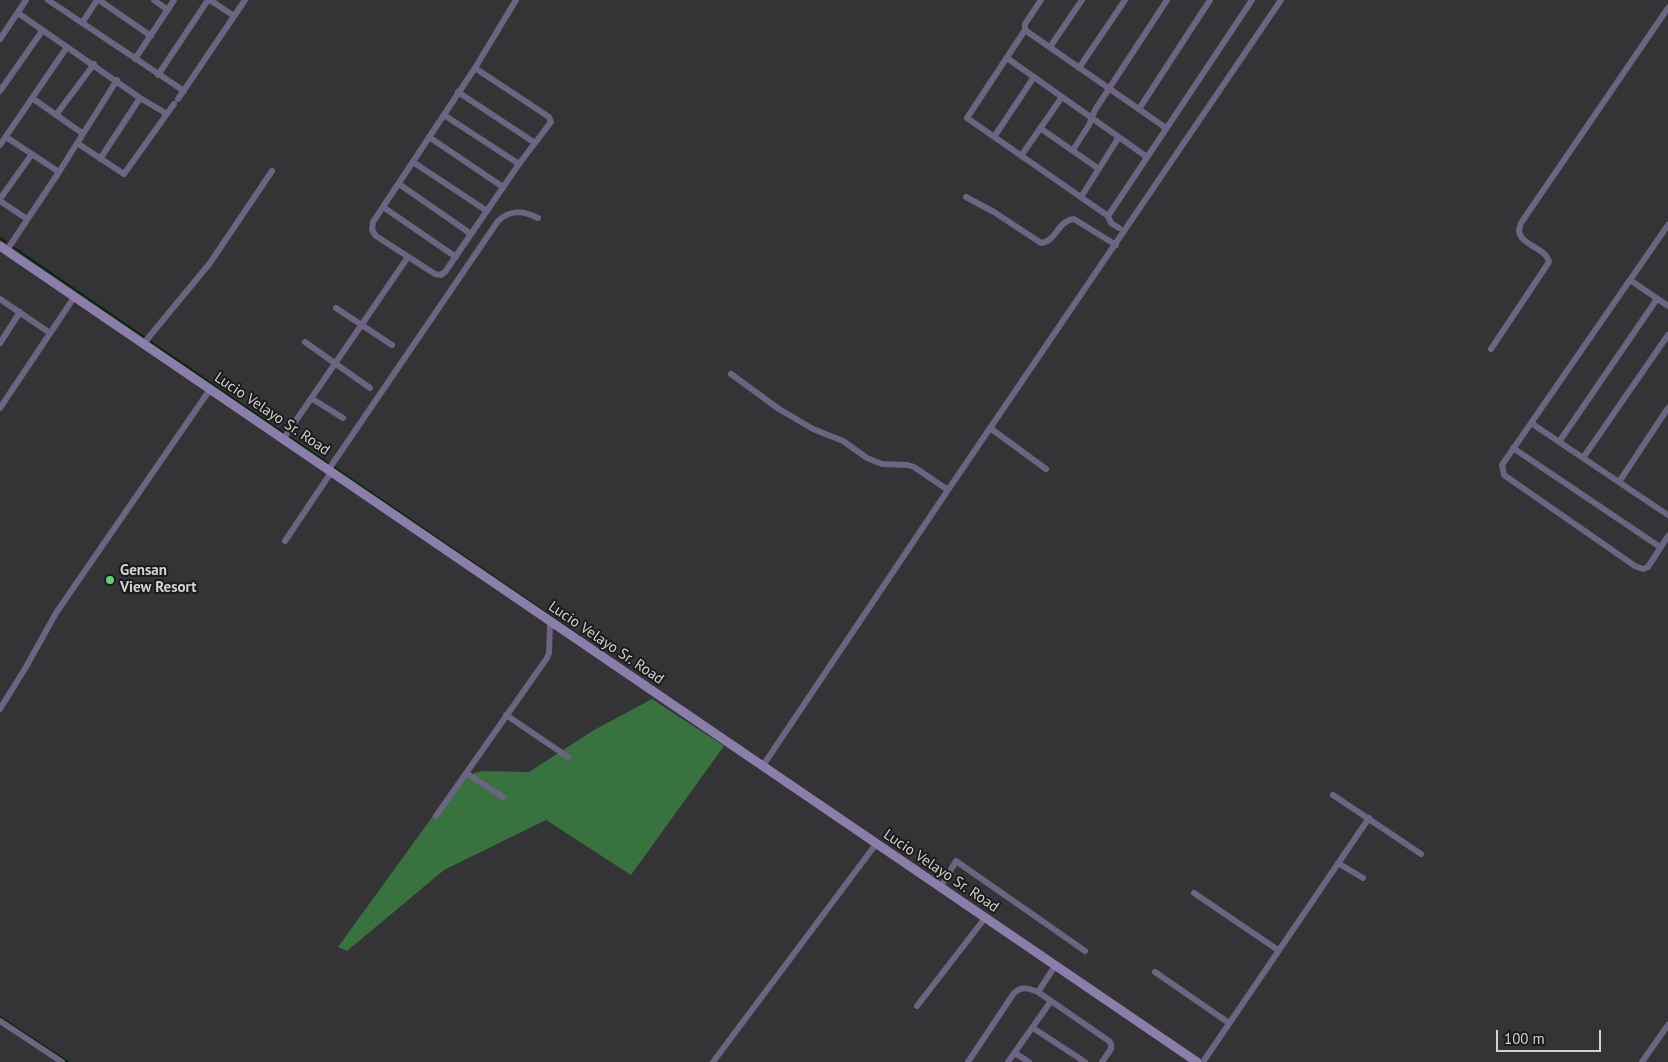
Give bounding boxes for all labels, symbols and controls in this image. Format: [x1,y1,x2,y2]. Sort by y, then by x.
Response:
street label: Lucio Velayo Sr. Road [211,369,333,459]
place label: Gensan View Resort [120,562,196,597]
marker: Gensan View Resort [104,574,116,586]
street label: Lucio Velayo Sr. Road [545,598,667,688]
street label: Lucio Velayo Sr. Road [880,826,1002,916]
scale bar [1498,1020,1603,1052]
text: 100 m [1504,1029,1545,1048]

